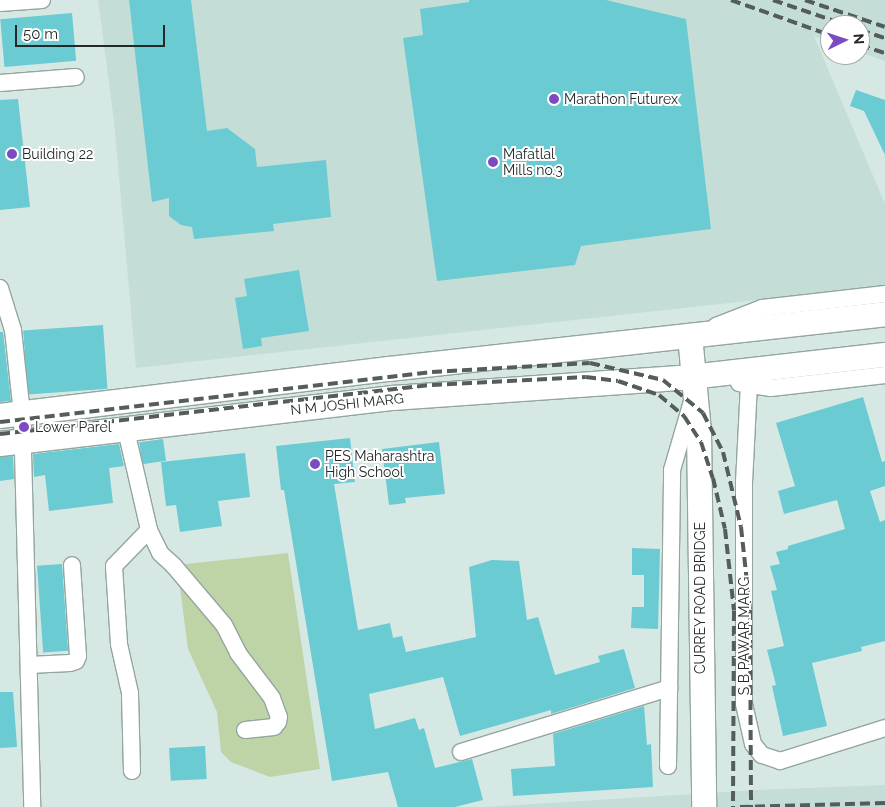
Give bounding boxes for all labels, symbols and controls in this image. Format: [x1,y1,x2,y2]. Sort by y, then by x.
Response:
scale bar [18,15,168,47]
north arrow [820,15,870,65]
text: 50 m [23,25,58,43]
text: N [851,33,867,45]
place label: Marathon Futurex [564,91,678,107]
marker: Marathon Futurex [548,93,560,105]
place label: Building 22 [22,146,93,162]
place label: Mafatlal Mills no.3 [503,146,563,178]
marker: Building 22 [6,148,18,160]
marker: Mafatlal Mills no.3 [487,156,499,168]
street label: N M JOSHI MARG [289,390,405,418]
place label: Lower Parel [35,419,112,435]
marker: Lower Parel [17,420,31,434]
place label: PES Maharashtra High School [325,448,434,481]
marker: PES Maharashtra High School [309,458,321,470]
street label: CURREY ROAD BRIDGE [692,522,708,674]
street label: S B PAWAR MARG [736,577,752,695]

